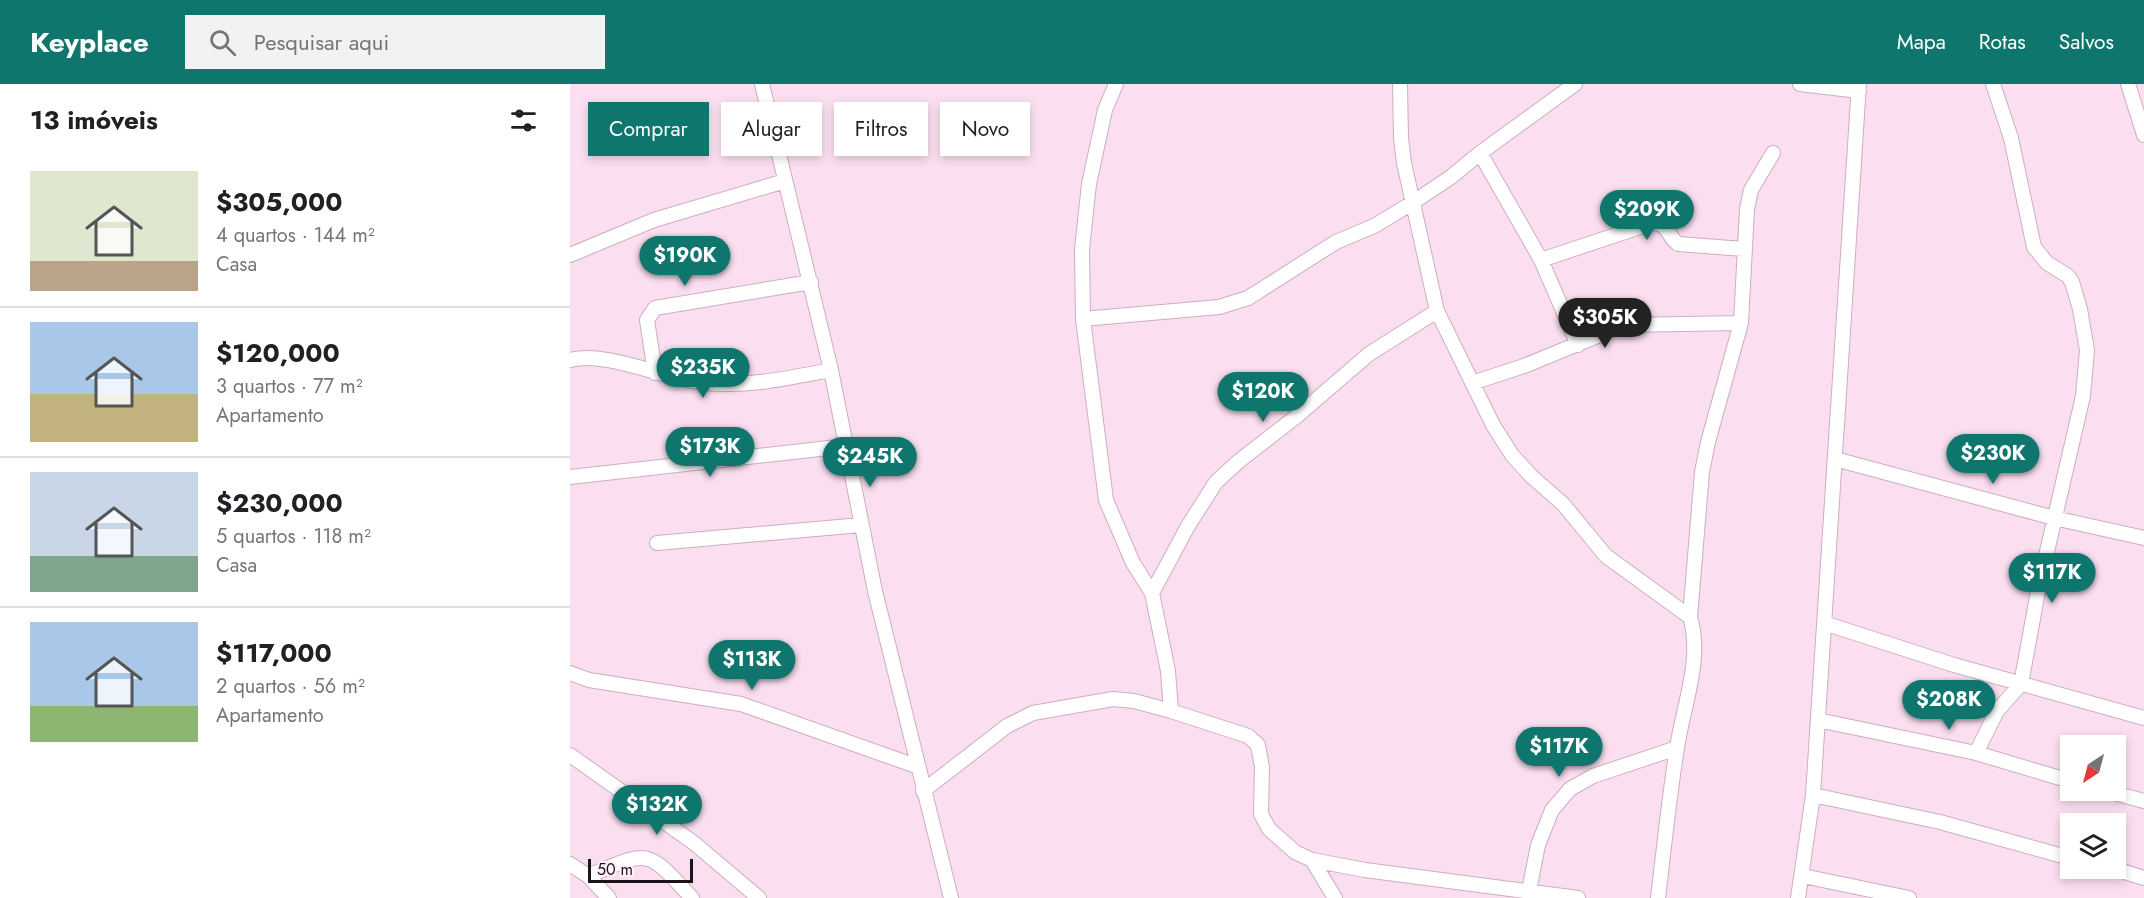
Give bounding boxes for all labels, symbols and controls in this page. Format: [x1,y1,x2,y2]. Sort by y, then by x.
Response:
search box [185,15,605,69]
text: Keyplace [30,22,149,63]
icon: search [206,26,239,59]
text: Pesquisar aqui [254,26,389,58]
text: Mapa [1897,27,1946,57]
text: Rotas [1979,27,2026,57]
text: Salvos [2059,27,2114,57]
text: 13 imóveis [30,101,158,139]
chip: Comprar [588,102,709,156]
chip: Alugar [721,102,822,156]
chip: Filtros [834,102,928,156]
chip: Novo [940,102,1030,156]
icon: filters [507,104,540,137]
text: $305,000 [216,183,342,221]
pin: $209K [1605,190,1689,241]
icon: home [78,195,150,267]
text: $209K [1614,195,1680,224]
text: 4 quartos · 144 m² [216,221,375,250]
pin: $190K [643,236,727,287]
text: $190K [653,241,717,270]
text: Casa [216,250,257,279]
pin: $305K [1563,298,1647,349]
text: $305K [1573,303,1637,332]
text: $120,000 [216,334,340,372]
icon: home [78,346,150,418]
pin: $235K [661,348,745,399]
text: $235K [671,353,735,382]
text: 3 quartos · 77 m² [216,372,363,401]
pin: $120K [1221,372,1305,423]
text: $120K [1232,377,1294,406]
text: Apartamento [216,401,324,430]
pin: $173K [668,427,752,478]
text: $173K [679,432,741,461]
pin: $230K [1951,434,2035,485]
pin: $245K [828,437,912,488]
text: $230K [1960,439,2026,468]
text: $245K [837,442,903,471]
text: $230,000 [216,484,343,522]
icon: home [78,496,150,568]
text: 5 quartos · 118 m² [216,522,371,551]
text: Casa [216,551,257,580]
pin: $117K [2010,553,2094,604]
text: $117K [2023,558,2081,587]
text: $117,000 [216,634,332,672]
pin: $113K [710,640,794,691]
text: $113K [722,645,782,674]
icon: home [78,646,150,718]
text: 2 quartos · 56 m² [216,672,365,701]
pin: $208K [1907,680,1991,731]
text: $208K [1916,685,1982,714]
text: Apartamento [216,701,324,730]
pin: $117K [1517,727,1601,778]
text: $117K [1530,732,1588,761]
north arrow [2060,735,2126,801]
map controls [2060,735,2126,879]
pin: $132K [615,785,699,836]
text: $132K [626,790,688,819]
button: layers [2060,813,2126,879]
scale bar [588,856,693,884]
text: 50 m [597,858,633,881]

